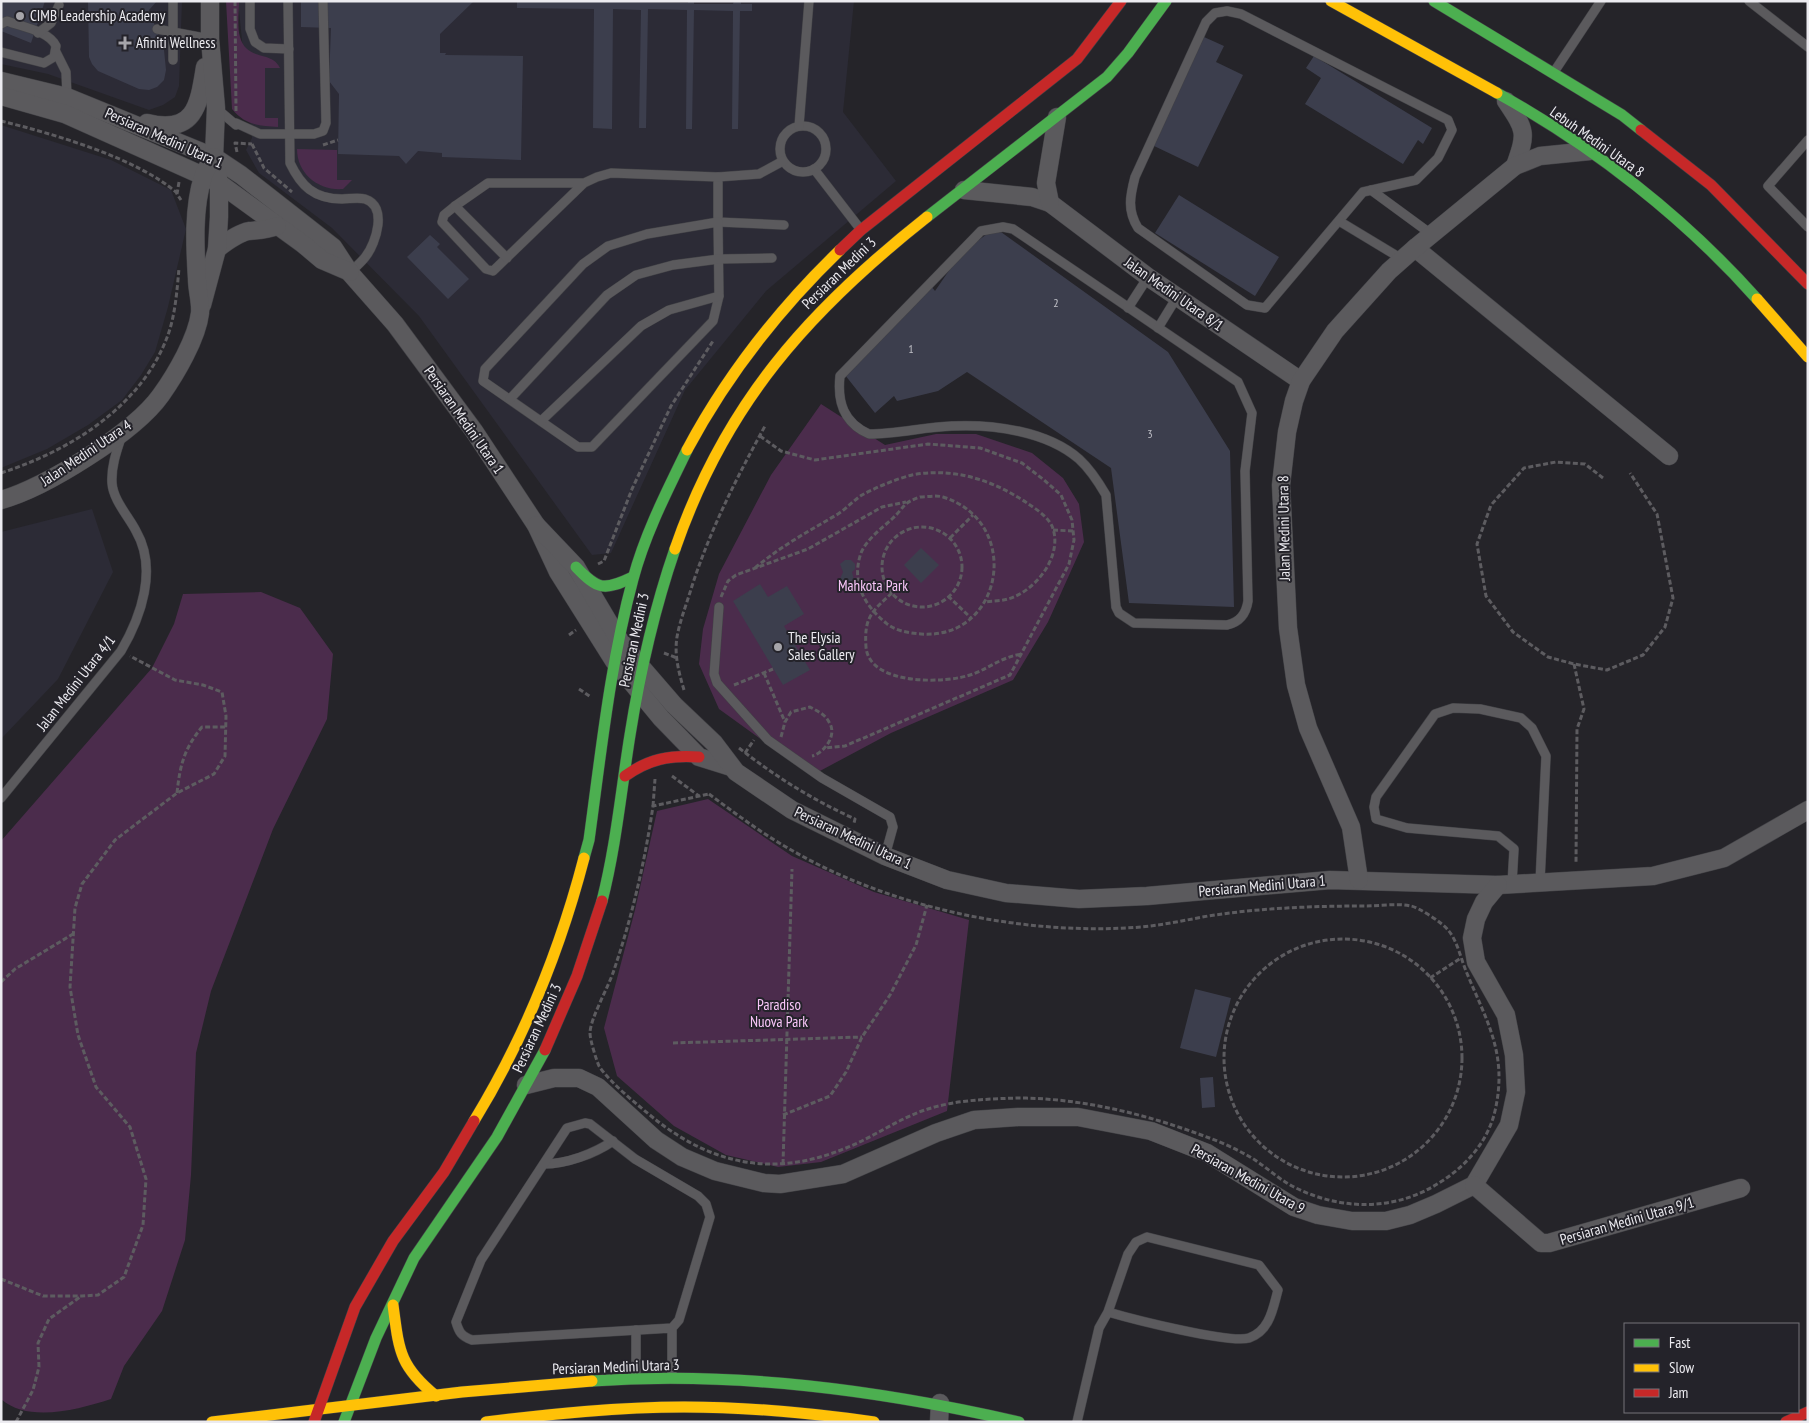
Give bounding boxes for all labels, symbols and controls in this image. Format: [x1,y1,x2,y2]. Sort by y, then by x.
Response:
place label: CIMB Leadership Academy [30,6,166,25]
marker: CIMB Leadership Academy [14,10,26,22]
place label: Afiniti Wellness [136,33,215,52]
marker: Afiniti Wellness [118,36,132,50]
street label: Lebuh Medini Utara 8 [1546,102,1648,181]
street label: Persiaran Medini Utara 1 [102,103,226,172]
street label: Persiaran Medini 3 [797,232,880,313]
street label: Jalan Medini Utara 8/1 [1120,252,1227,335]
house number: 2 [1053,295,1059,310]
house number: 1 [908,341,914,356]
street label: Persiaran Medini Utara 1 [420,362,509,477]
street label: Jalan Medini Utara 4 [36,415,135,490]
house number: 3 [1147,426,1153,441]
street label: Jalan Medini Utara 8 [1273,475,1294,582]
park label: Mahkota Park [838,576,908,595]
street label: Persiaran Medini 3 [614,591,653,689]
place label: The Elysia Sales Gallery [788,628,855,664]
street label: Jalan Medini Utara 4/1 [32,631,119,735]
marker: The Elysia Sales Gallery [772,641,784,653]
street label: Persiaran Medini Utara 1 [791,802,915,873]
street label: Persiaran Medini Utara 1 [1198,870,1326,901]
street label: Persiaran Medini 3 [508,980,565,1075]
park label: Paradiso Nuova Park [750,995,808,1031]
street label: Persiaran Medini Utara 9 [1188,1139,1309,1218]
street label: Persiaran Medini Utara 9/1 [1558,1192,1696,1249]
legend [1624,1323,1799,1413]
text: Fast [1669,1333,1690,1352]
street label: Persiaran Medini Utara 3 [552,1355,680,1378]
text: Slow [1669,1358,1694,1377]
text: Jam [1668,1383,1688,1402]

